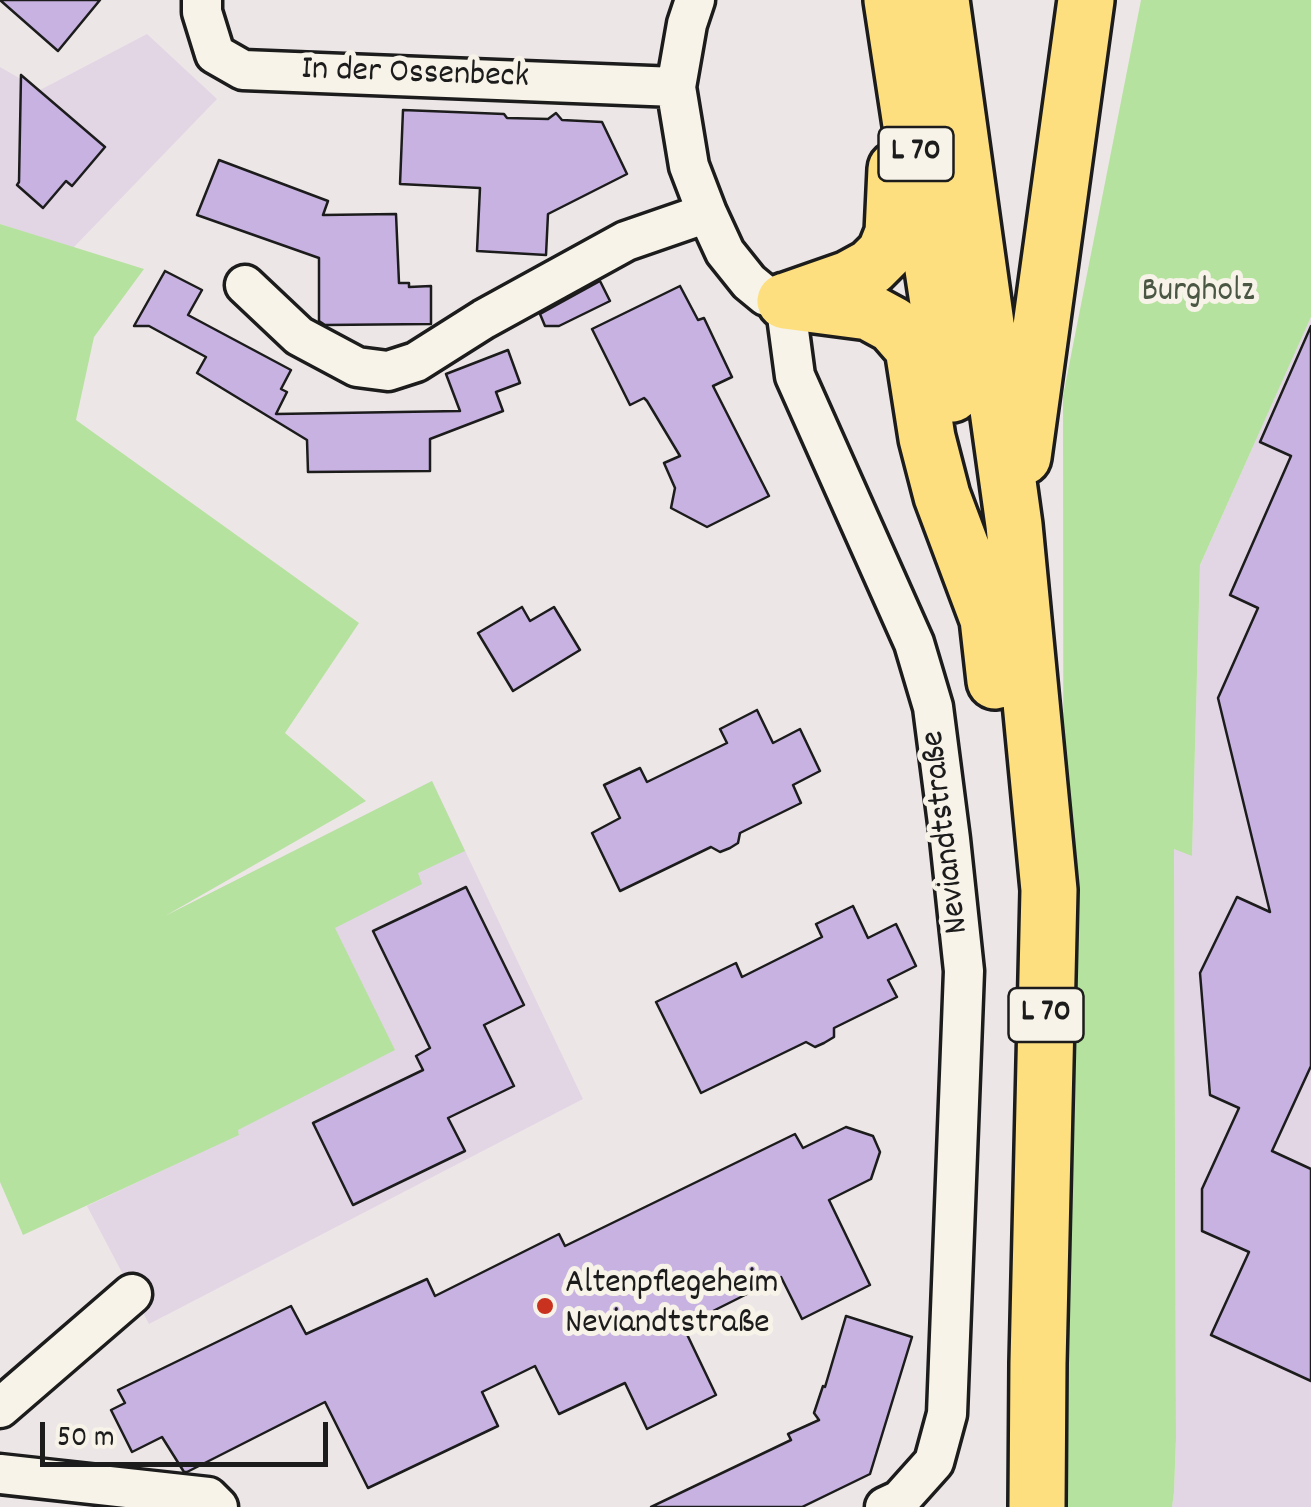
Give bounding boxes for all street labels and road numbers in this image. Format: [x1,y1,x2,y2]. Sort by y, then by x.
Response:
street label: In der Ossenbeck [300,51,530,101]
road number: L 70 [878,127,954,181]
street label: Neviandtstraße [915,728,981,936]
road number: L 70 [1008,988,1084,1042]

